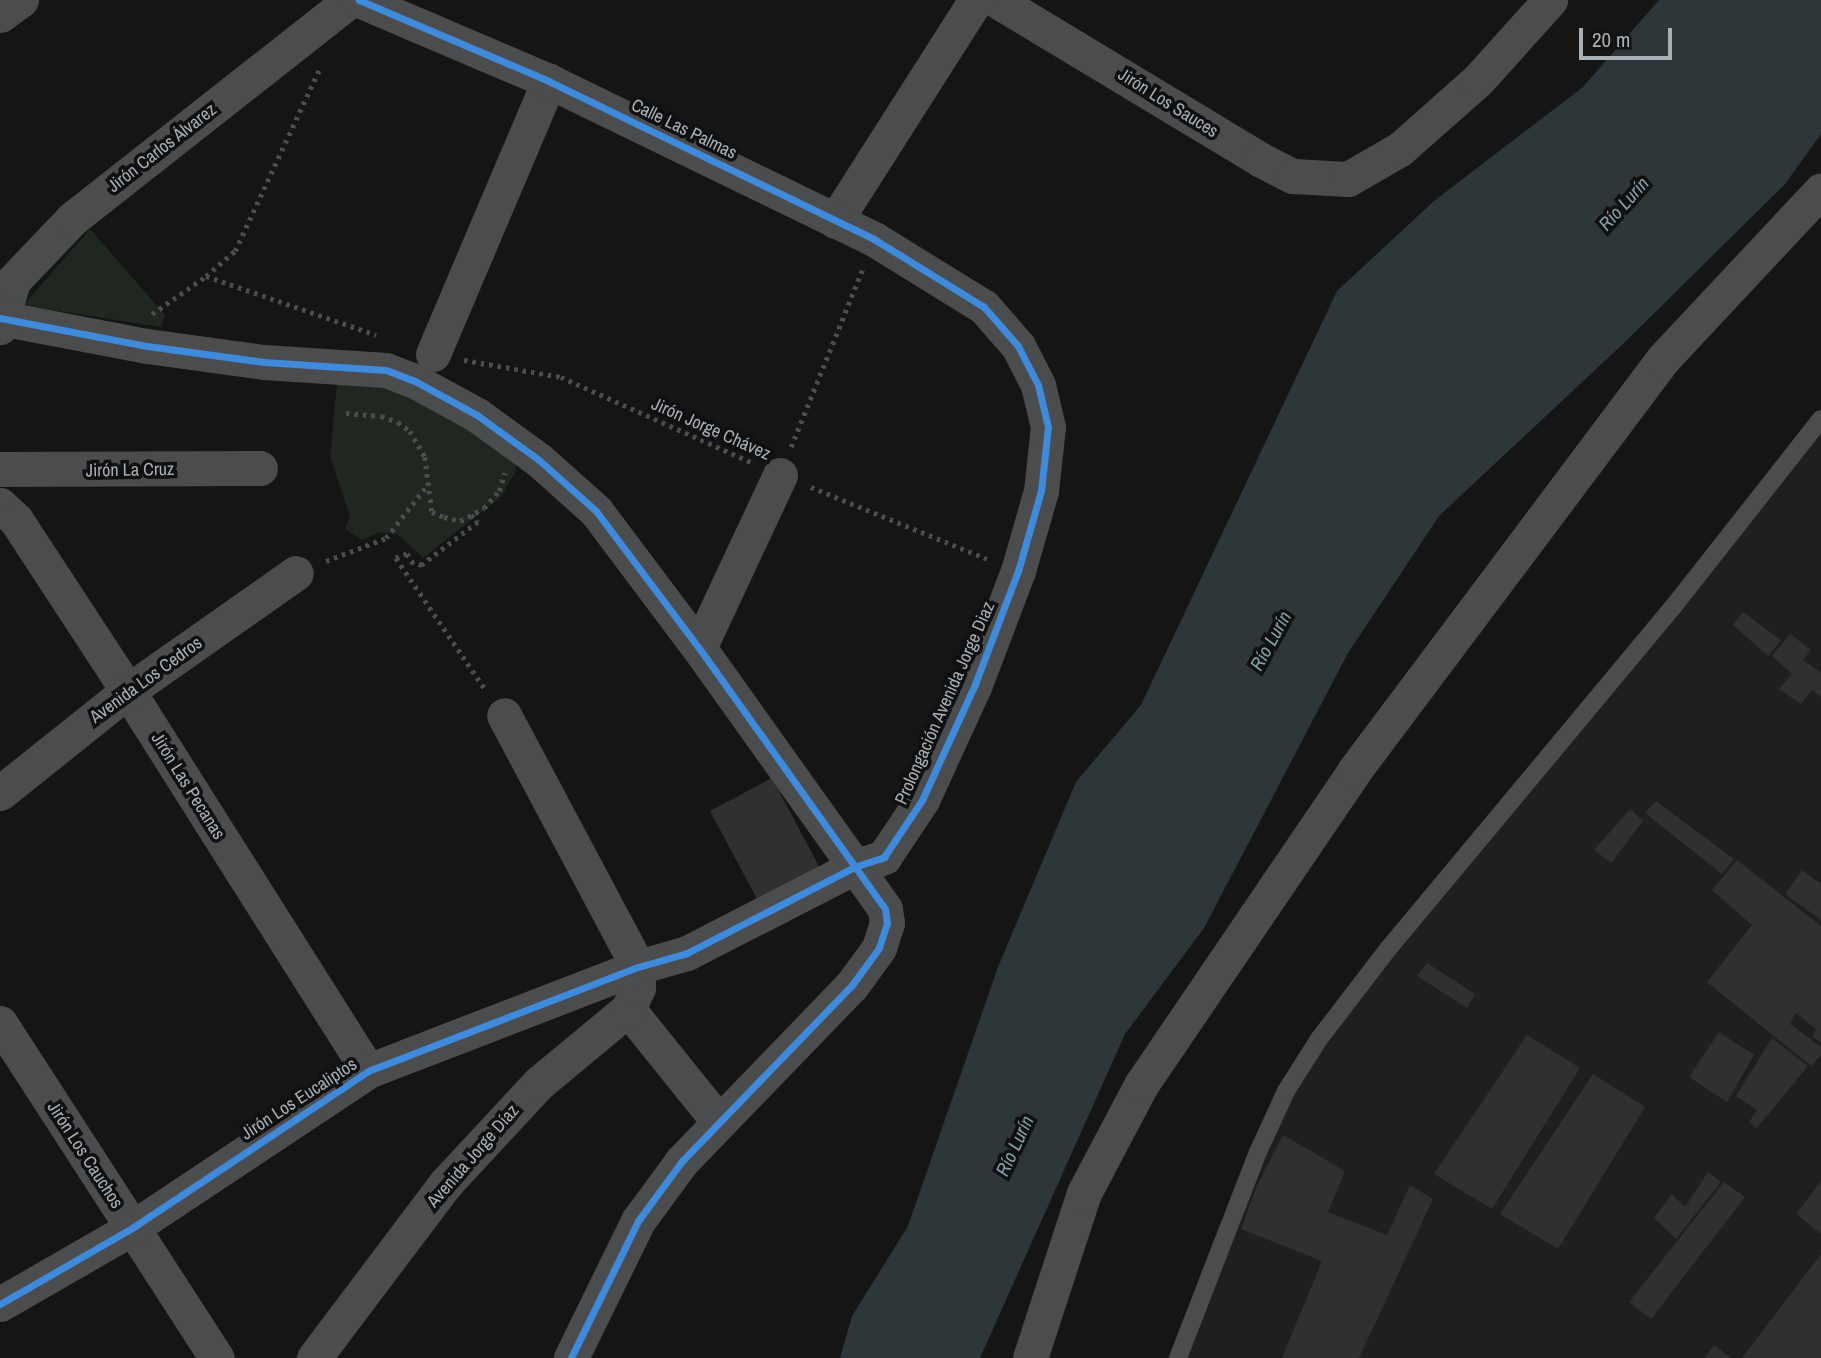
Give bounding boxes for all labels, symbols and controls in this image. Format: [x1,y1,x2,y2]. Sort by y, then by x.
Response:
scale bar [1583,14,1676,58]
text: 20 m [1592,25,1630,54]
street label: Jirón Los Sauces [1114,64,1222,142]
street label: Calle Las Palmas [628,94,740,164]
street label: Jirón Carlos Álvarez [103,99,221,197]
water label: Río Lurín [1594,173,1654,235]
street label: Jirón Jorge Chávez [648,393,774,465]
street label: Jirón La Cruz [86,458,174,482]
street label: Prolongación Avenida Jorge Diaz [890,598,1000,808]
water label: Río Lurín [1245,607,1297,675]
street label: Avenida Los Cedros [86,632,206,728]
street label: Jirón Las Pecanas [146,728,230,844]
street label: Jirón Los Eucaliptos [237,1054,361,1144]
street label: Jirón Los Cauchos [42,1098,128,1212]
street label: Avenida Jorge Díaz [422,1100,524,1212]
water label: Río Lurín [991,1112,1039,1180]

